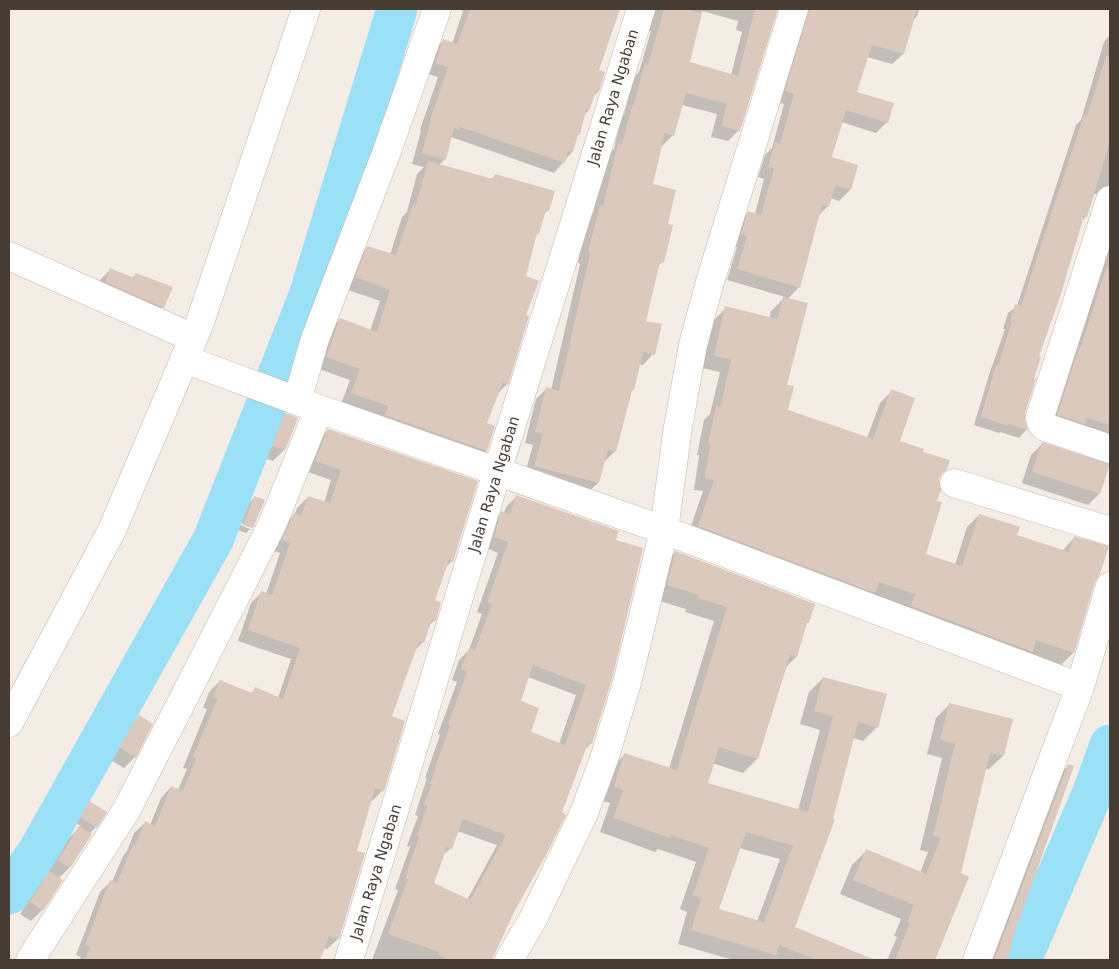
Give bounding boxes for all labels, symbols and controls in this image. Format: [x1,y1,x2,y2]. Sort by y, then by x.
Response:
street label: Jalan Raya Ngaban [583,27,642,168]
street label: Jalan Raya Ngaban [464,414,523,555]
street label: Jalan Raya Ngaban [346,802,405,943]

